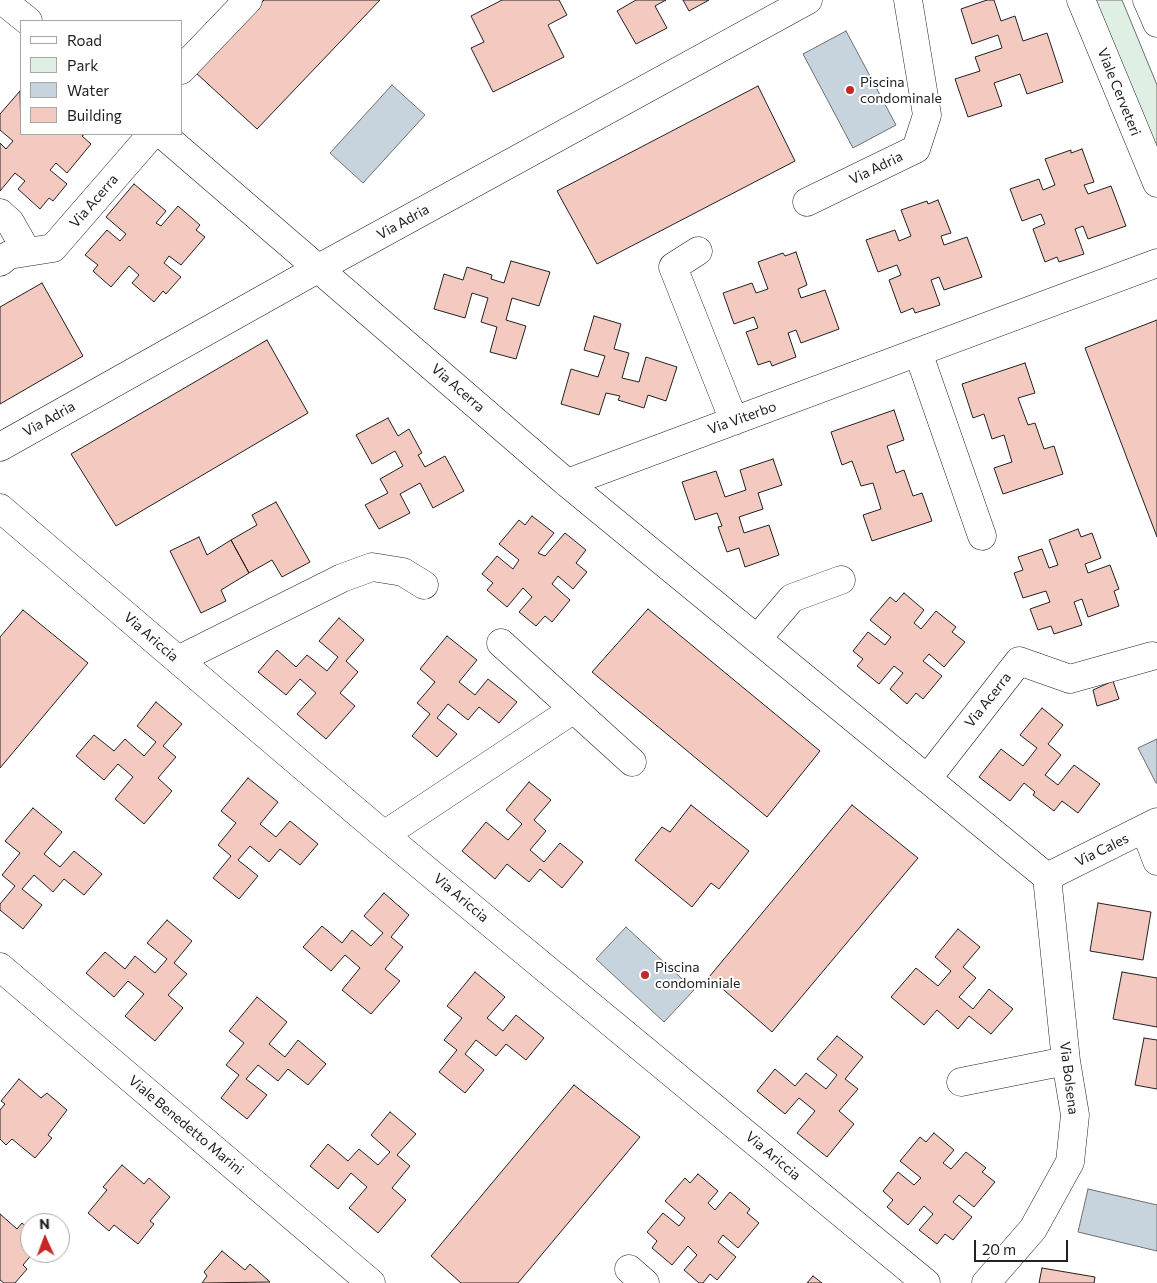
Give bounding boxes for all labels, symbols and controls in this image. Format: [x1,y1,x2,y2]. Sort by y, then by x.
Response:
legend [20,20,182,135]
text: Road [67,31,102,49]
street label: Viale Cerveteri [1094,46,1144,138]
text: Park [67,56,98,74]
place label: Piscina condominale [860,74,942,106]
text: Water [67,81,109,99]
marker: Piscina condominale [844,84,856,96]
text: Building [67,106,122,124]
street label: Via Adria [847,148,905,188]
street label: Via Acerra [66,171,122,231]
street label: Via Adria [374,201,432,243]
street label: Via Acerra [428,360,488,416]
street label: Via Adria [20,398,78,440]
street label: Via Viterbo [705,398,779,438]
street label: Via Ariccia [120,609,182,665]
street label: Via Acerra [961,669,1015,731]
street label: Via Cales [1073,830,1131,870]
street label: Via Ariccia [430,870,492,926]
place label: Piscina condominiale [655,959,740,992]
marker: Piscina condominiale [639,969,651,981]
street label: Via Bolsena [1056,1041,1082,1115]
street label: Viale Benedetto Marini [125,1072,247,1178]
street label: Via Ariccia [742,1128,804,1184]
north arrow [20,1213,70,1263]
text: N [39,1215,50,1232]
scale bar [977,1230,1071,1262]
text: 20 m [982,1240,1016,1258]

